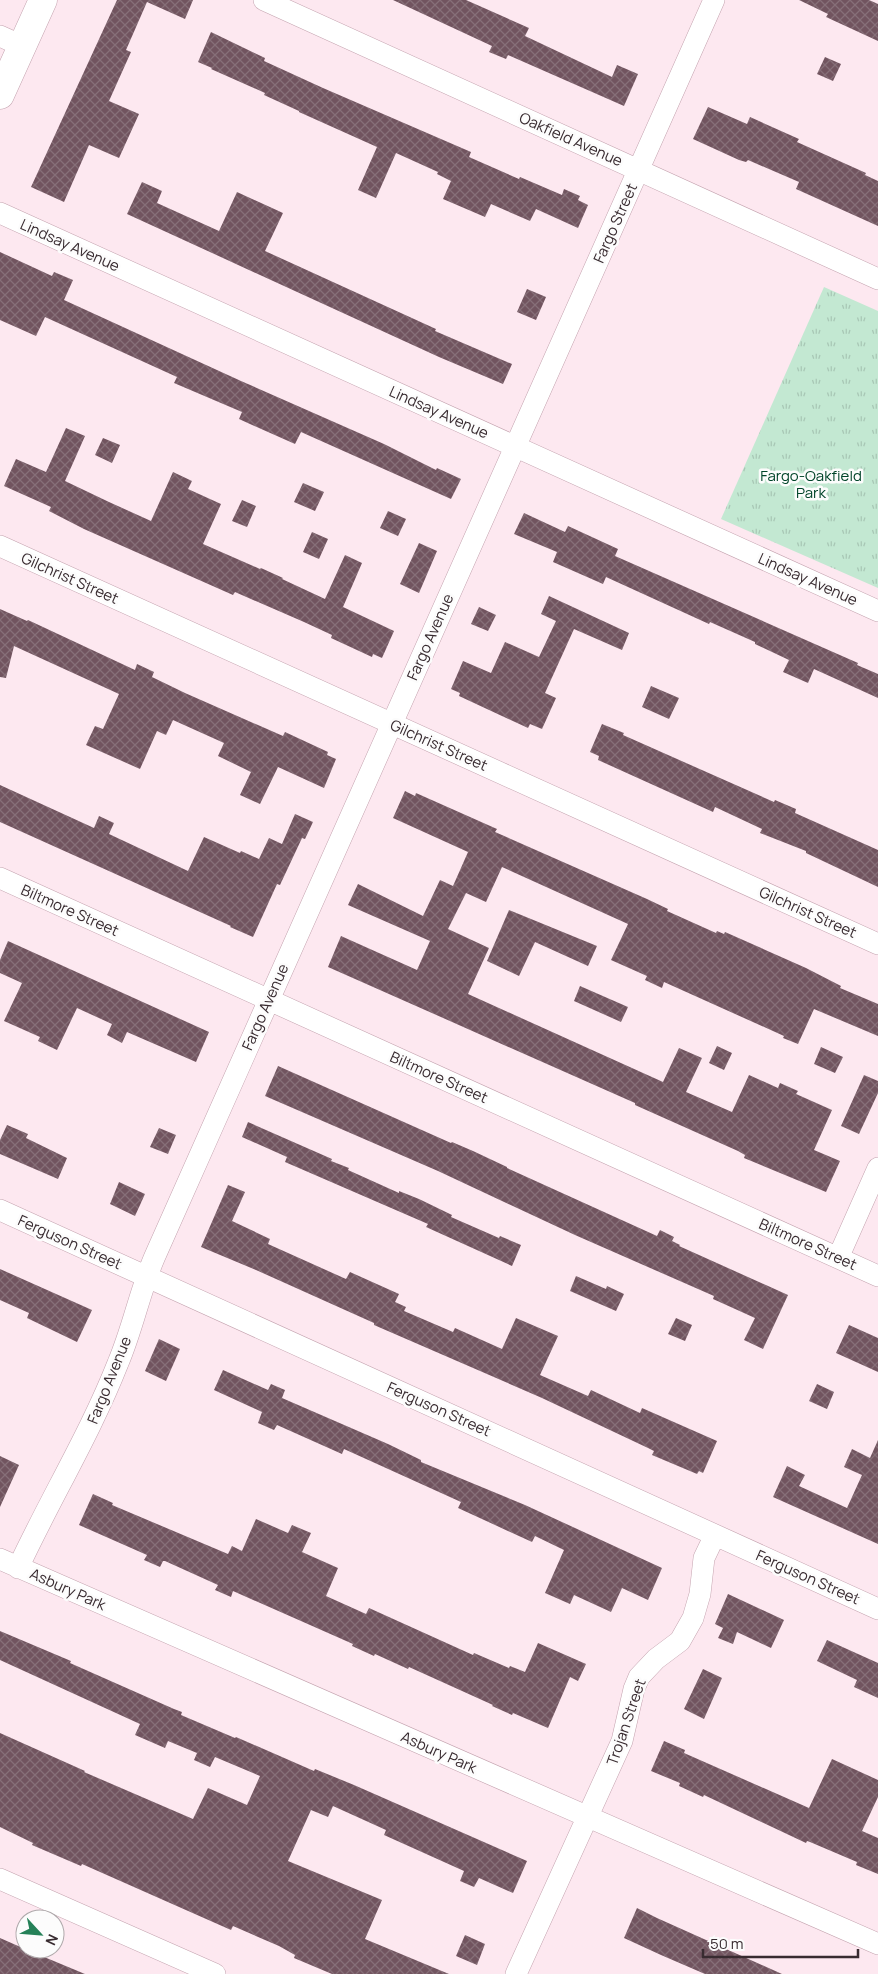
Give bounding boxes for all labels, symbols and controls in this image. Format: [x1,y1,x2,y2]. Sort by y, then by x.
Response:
street label: Oakfield Avenue [516,107,626,171]
street label: Fargo Street [588,180,642,266]
street label: Lindsay Avenue [17,214,123,276]
street label: Lindsay Avenue [386,381,492,443]
park label: Fargo-Oakfield Park [760,465,862,503]
street label: Gilchrist Street [18,547,122,609]
street label: Lindsay Avenue [755,548,861,610]
street label: Fargo Avenue [402,590,459,684]
street label: Gilchrist Street [387,714,491,776]
street label: Biltmore Street [18,879,122,941]
street label: Gilchrist Street [756,881,860,943]
street label: Fargo Avenue [237,960,294,1054]
street label: Biltmore Street [387,1046,491,1108]
street label: Ferguson Street [15,1210,125,1274]
street label: Biltmore Street [756,1213,860,1275]
street label: Fargo Avenue [82,1333,136,1427]
street label: Ferguson Street [384,1377,494,1441]
street label: Ferguson Street [753,1545,863,1609]
street label: Asbury Park [27,1563,110,1615]
street label: Trojan Street [601,1676,651,1768]
street label: Asbury Park [398,1726,481,1778]
north arrow [15,1909,65,1959]
scale bar [703,1926,858,1958]
text: N [41,1931,63,1949]
text: 50 m [710,1933,744,1954]

